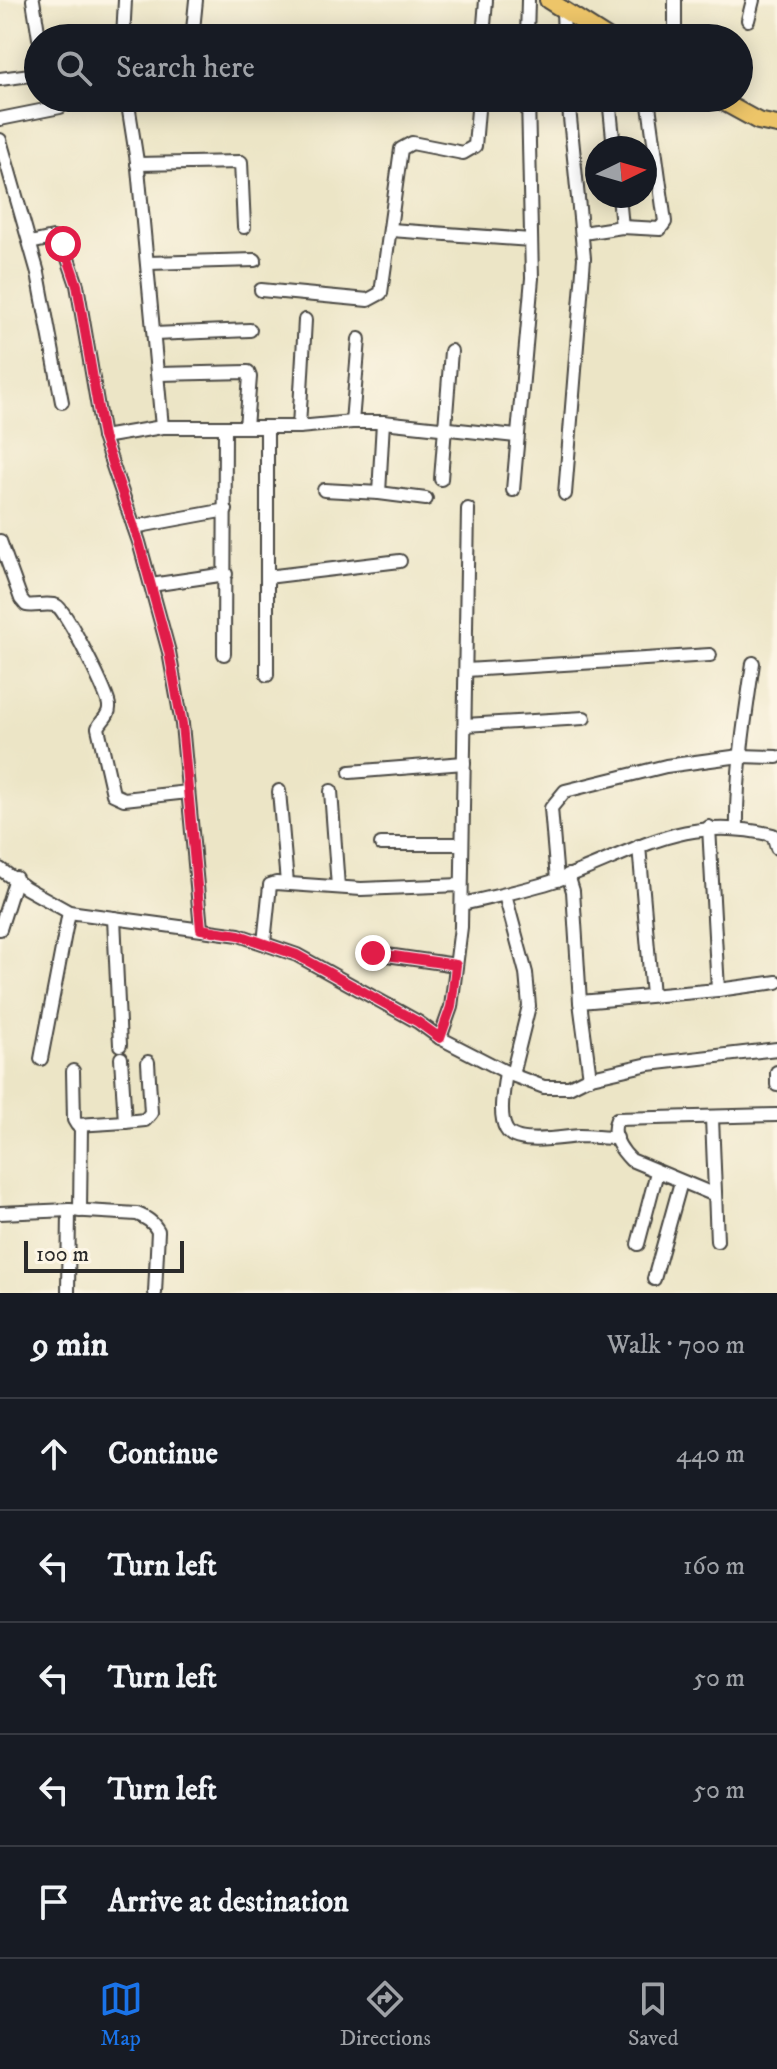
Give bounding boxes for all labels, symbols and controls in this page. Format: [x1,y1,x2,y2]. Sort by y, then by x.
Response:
search box [24,24,753,112]
icon: search [52,46,96,90]
text: Search here [116,50,255,87]
north arrow [585,136,657,208]
route start [45,226,81,262]
route end [355,935,391,971]
scale bar [24,1237,184,1273]
text: 100 m [36,1241,89,1268]
text: 9 min [32,1324,108,1366]
text: Walk · 700 m [607,1329,745,1362]
icon: ahead [32,1432,76,1476]
text: Continue [108,1436,218,1473]
text: 440 m [676,1438,745,1471]
icon: left [32,1544,76,1588]
text: Turn left [108,1548,217,1585]
text: 160 m [683,1550,745,1583]
icon: left [32,1656,76,1700]
text: Turn left [108,1660,217,1697]
text: 50 m [693,1662,745,1695]
icon: left [32,1768,76,1812]
text: Turn left [108,1772,217,1809]
text: 50 m [693,1774,745,1807]
icon: arrive [32,1880,76,1924]
text: Arrive at destination [108,1884,349,1921]
tab: Map [99,1977,143,2052]
tab: Directions [340,1977,431,2052]
tab: Saved [628,1977,678,2052]

